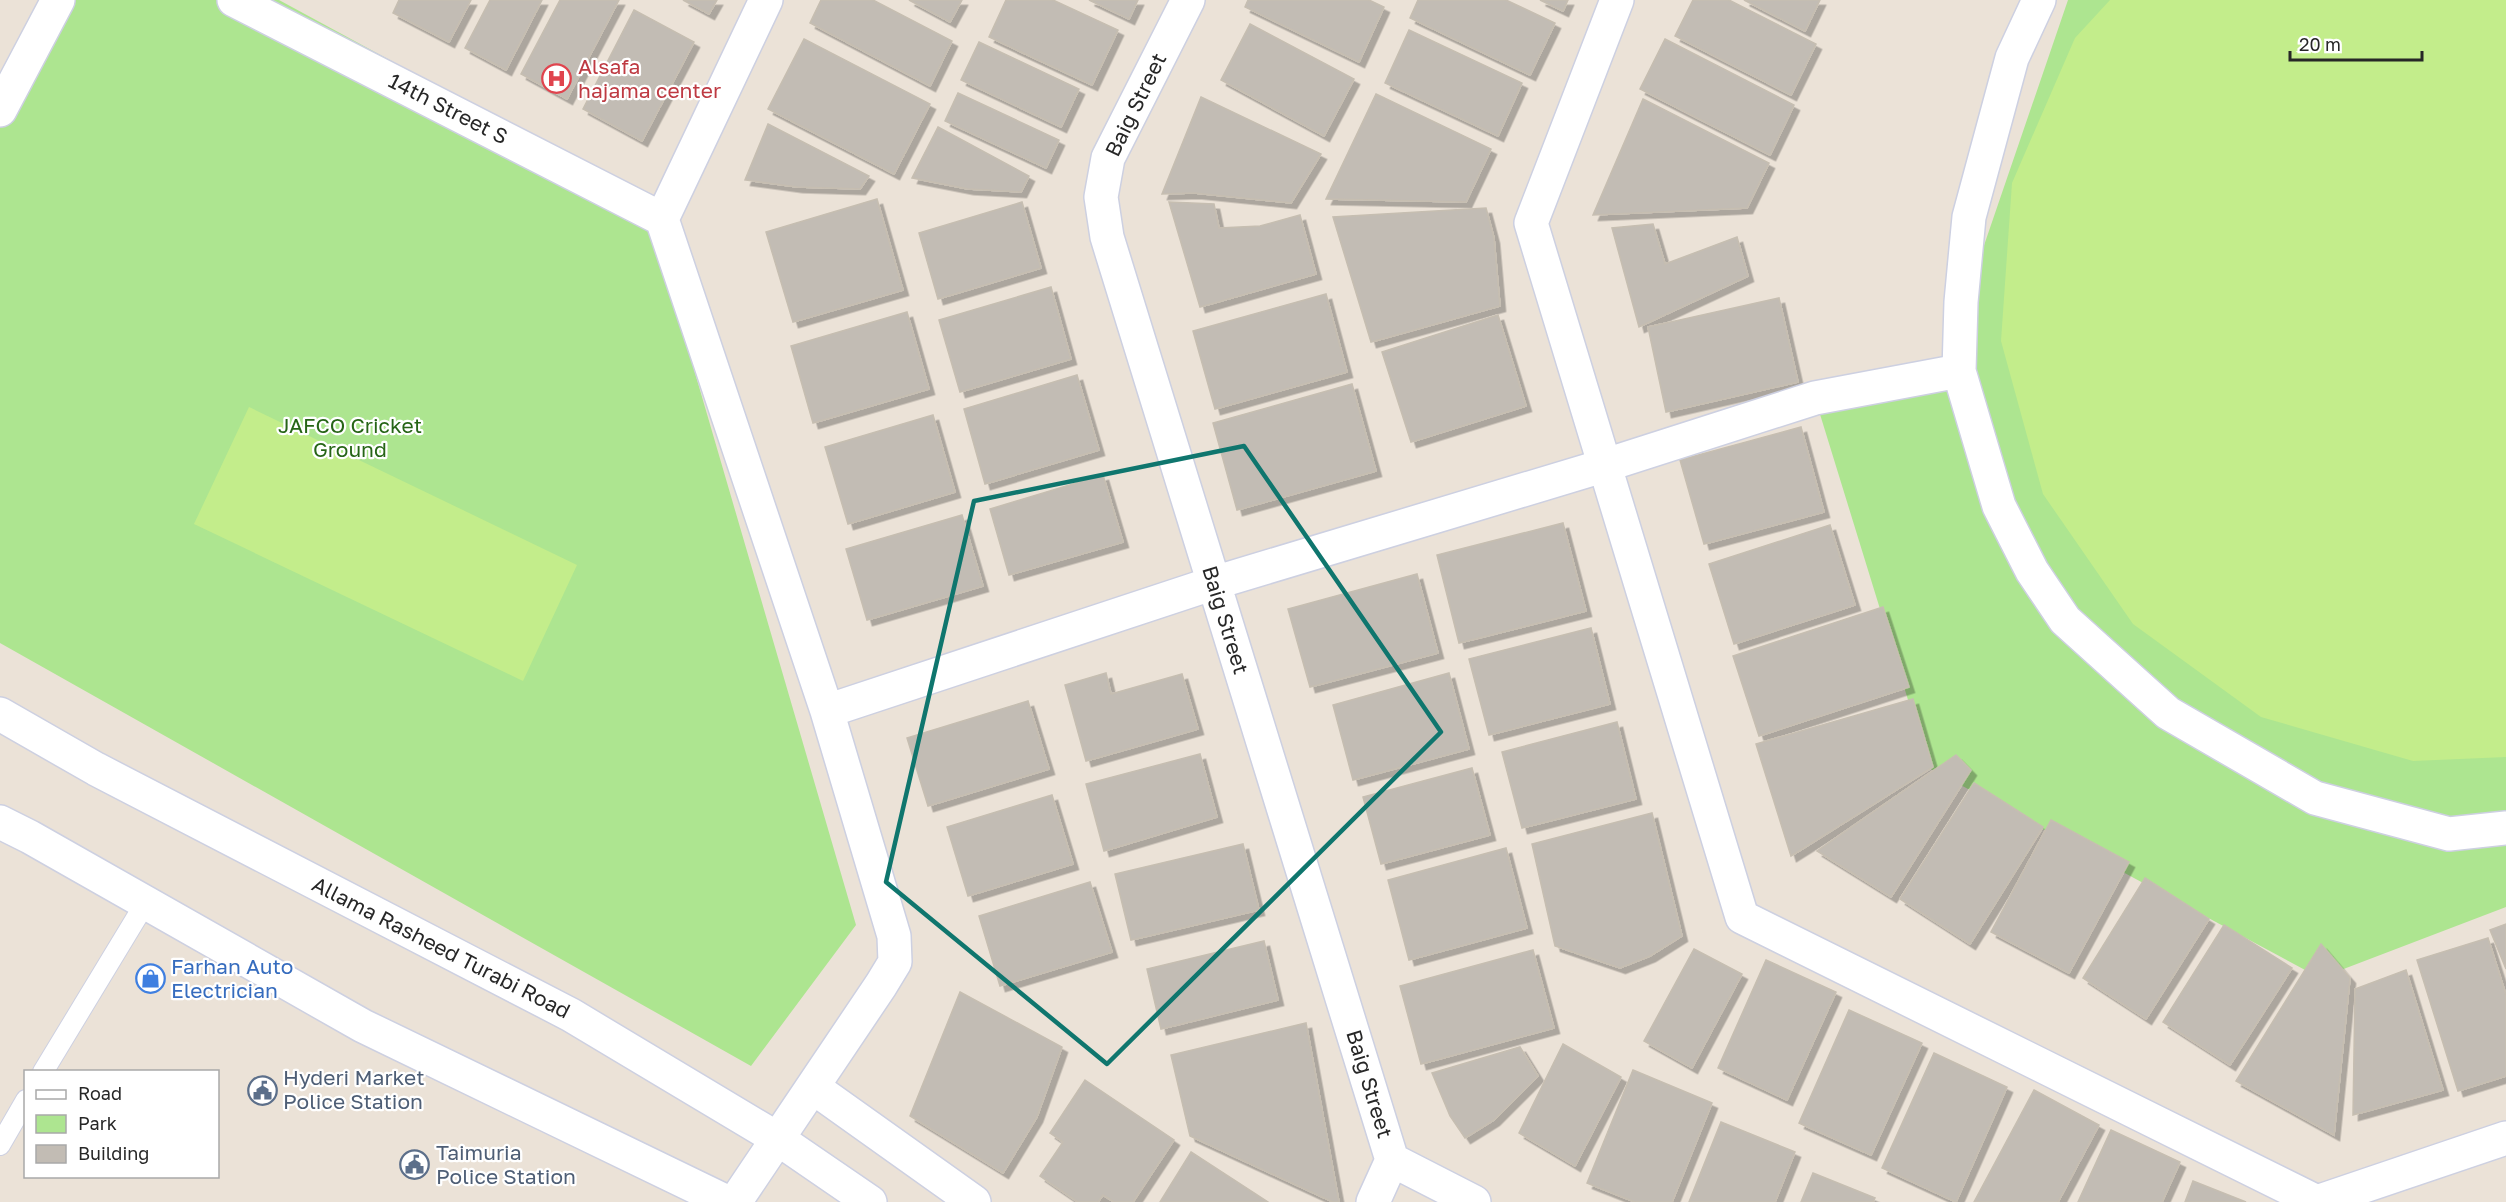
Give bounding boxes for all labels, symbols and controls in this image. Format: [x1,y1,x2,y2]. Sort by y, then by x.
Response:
scale bar [2290,24,2422,62]
text: 20 m [2299,33,2341,55]
street label: Baig Street [1099,49,1171,161]
place label: Alsafa hajama center [578,53,721,103]
hospital icon: Alsafa hajama center [541,63,573,95]
street label: 14th Street S [384,67,512,149]
park label: JAFCO Cricket Ground [278,412,422,462]
street label: Baig Street [1197,562,1255,677]
street label: Allama Rasheed Turabi Road [308,871,575,1024]
place label: Farhan Auto Electrician [171,953,293,1003]
shop icon: Farhan Auto Electrician [134,963,166,995]
street label: Baig Street [1341,1026,1399,1141]
place label: Hyderi Market Police Station [283,1064,425,1114]
legend [24,1070,219,1178]
public building icon: Hyderi Market Police Station [246,1074,278,1106]
text: Road [78,1082,122,1104]
text: Park [78,1112,117,1134]
place label: Taimuria Police Station [436,1139,576,1189]
text: Building [78,1142,149,1164]
public building icon: Taimuria Police Station [399,1149,431,1181]

